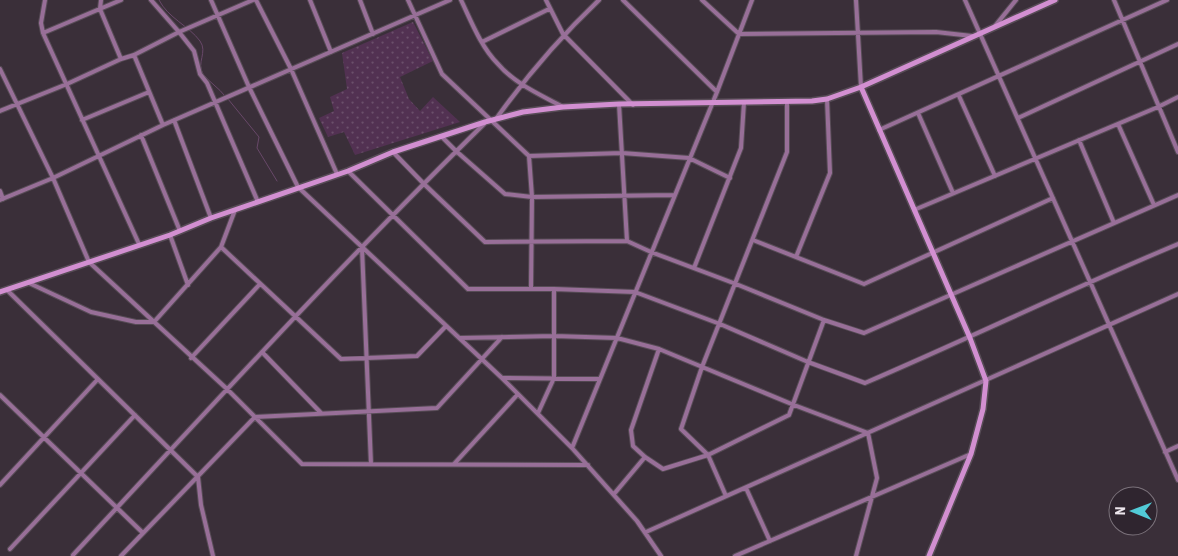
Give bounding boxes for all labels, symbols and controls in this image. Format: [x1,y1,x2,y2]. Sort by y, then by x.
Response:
north arrow [1108,486,1158,536]
text: N [1112,506,1128,515]

